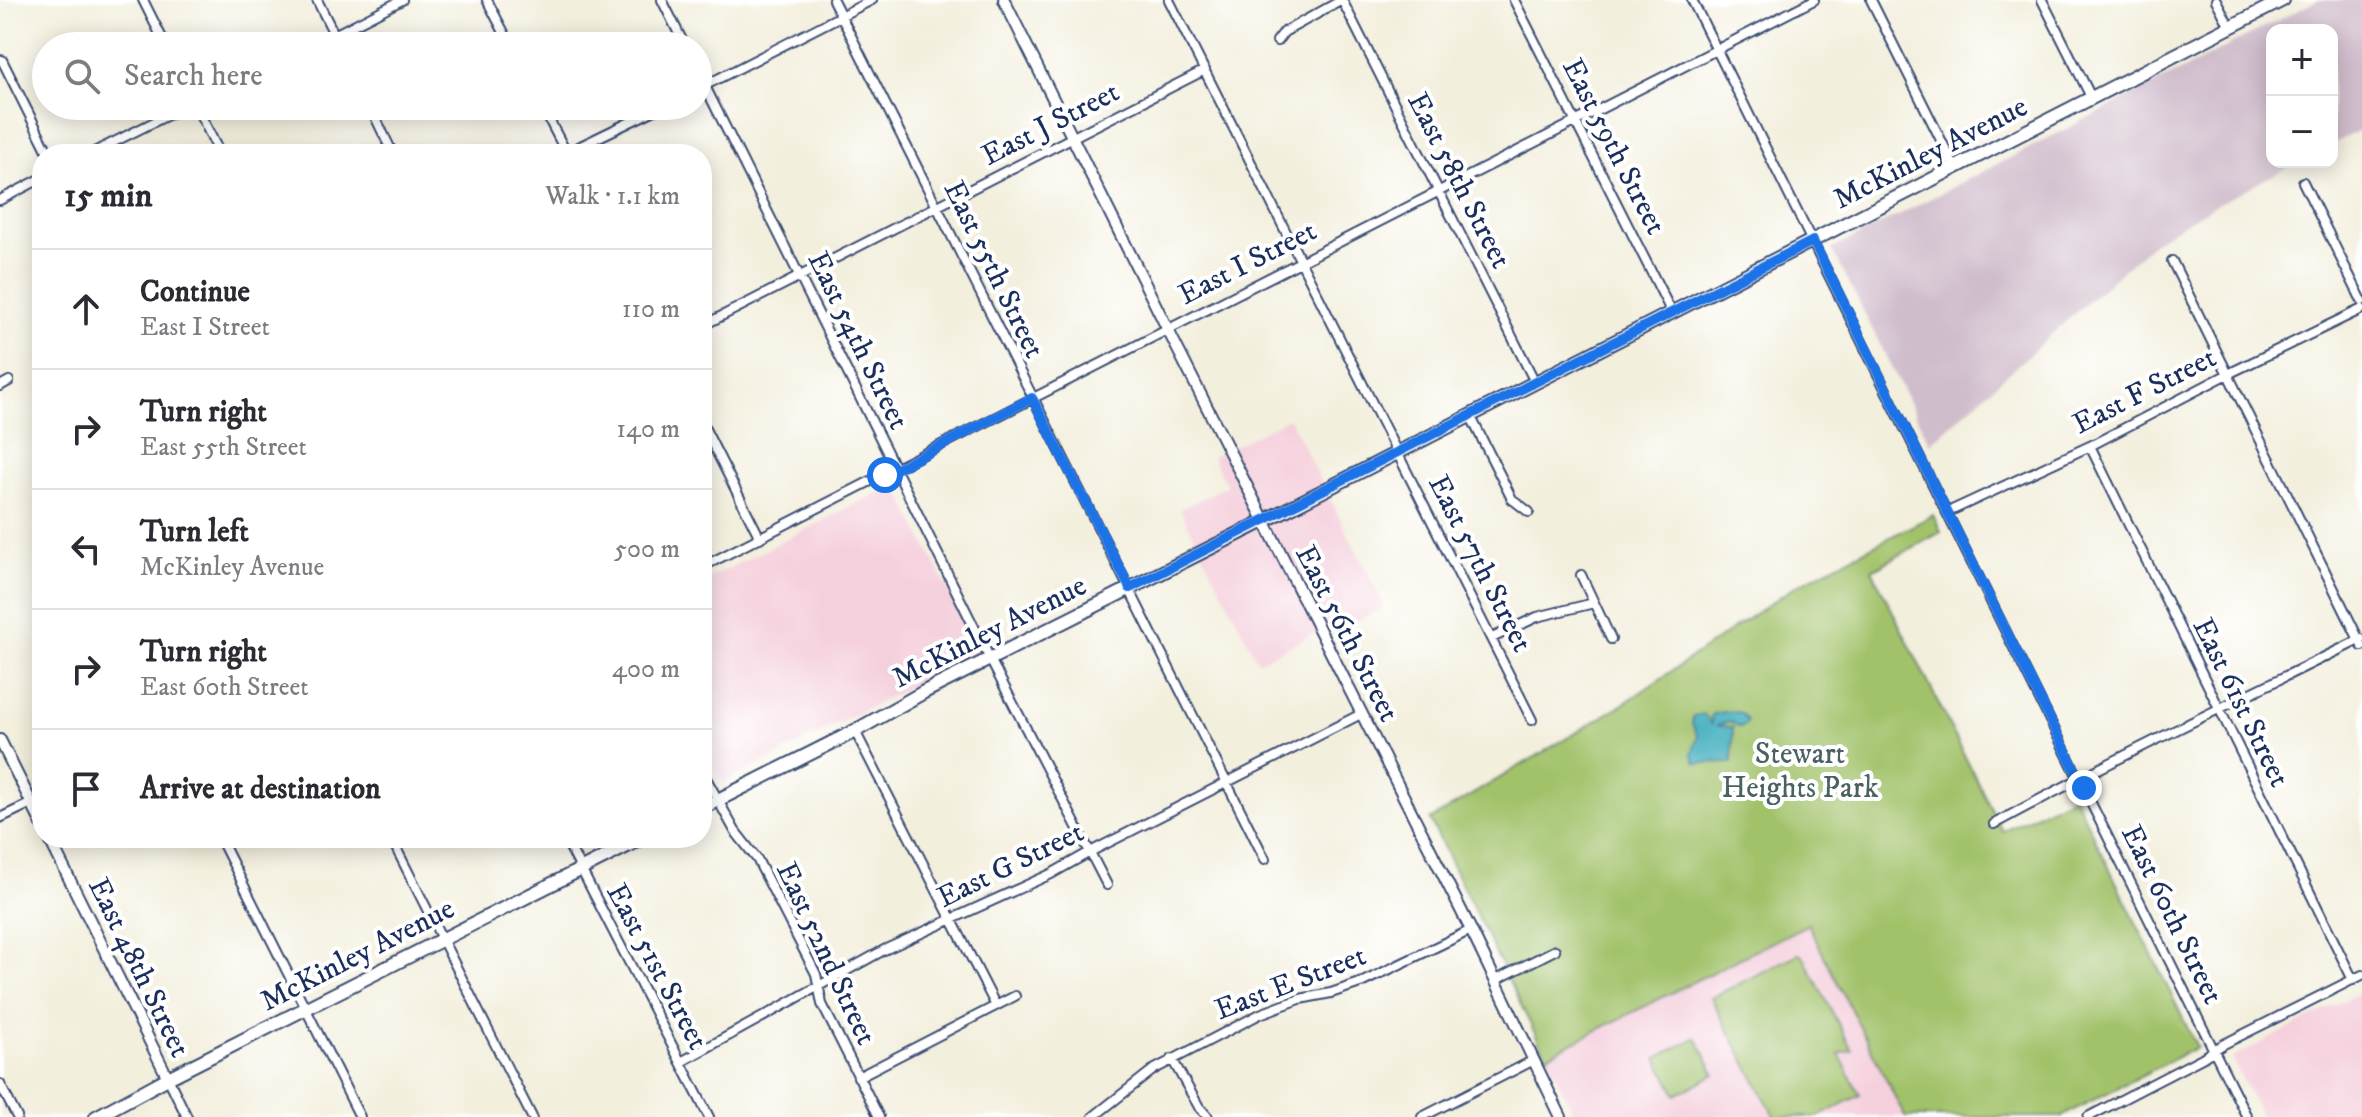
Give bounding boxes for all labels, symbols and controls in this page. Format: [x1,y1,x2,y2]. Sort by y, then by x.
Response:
map controls [2266,24,2338,168]
button: + [2266,24,2338,96]
search box [32,32,712,120]
street label: East 59th Street [1553,52,1674,241]
icon: search [60,54,104,98]
text: Search here [124,58,263,95]
street label: East J Street [976,74,1126,175]
street label: East 58th Street [1398,86,1519,275]
street label: McKinley Avenue [1828,89,2034,218]
button: − [2266,96,2338,168]
text: 15 min [64,175,153,217]
street label: East 55th Street [935,175,1052,364]
text: Walk · 1.1 km [545,180,680,213]
street label: East I Street [1173,213,1323,314]
street label: East 54th Street [799,246,917,436]
text: Continue [140,274,250,311]
icon: ahead [64,287,108,331]
text: 110 m [622,293,680,326]
text: East I Street [140,311,270,344]
street label: East F Street [2067,339,2223,443]
text: Turn right [140,394,267,431]
icon: right [64,407,108,451]
text: 140 m [616,413,680,446]
text: East 55th Street [140,431,307,464]
route start [867,457,903,493]
street label: East 57th Street [1419,469,1540,658]
text: Turn left [140,514,249,551]
icon: left [64,527,108,571]
text: 500 m [614,533,680,566]
street label: East 56th Street [1286,539,1407,728]
text: McKinley Avenue [140,551,324,584]
street label: McKinley Avenue [887,568,1093,697]
street label: East 61st Street [2184,612,2298,793]
text: Turn right [140,634,267,671]
icon: right [64,647,108,691]
text: 400 m [612,653,680,686]
text: East 60th Street [140,671,309,704]
park label: Stewart Heights Park [1721,736,1879,807]
icon: arrive [64,767,108,811]
route end [2066,770,2102,806]
text: Arrive at destination [140,771,381,808]
street label: East G Street [931,814,1090,917]
street label: East 60th Street [2112,819,2231,1010]
street label: East 52nd Street [767,856,884,1051]
street label: East 48th Street [79,872,198,1063]
street label: East 51st Street [597,877,716,1056]
street label: McKinley Avenue [255,891,461,1020]
street label: East E Street [1210,938,1371,1029]

